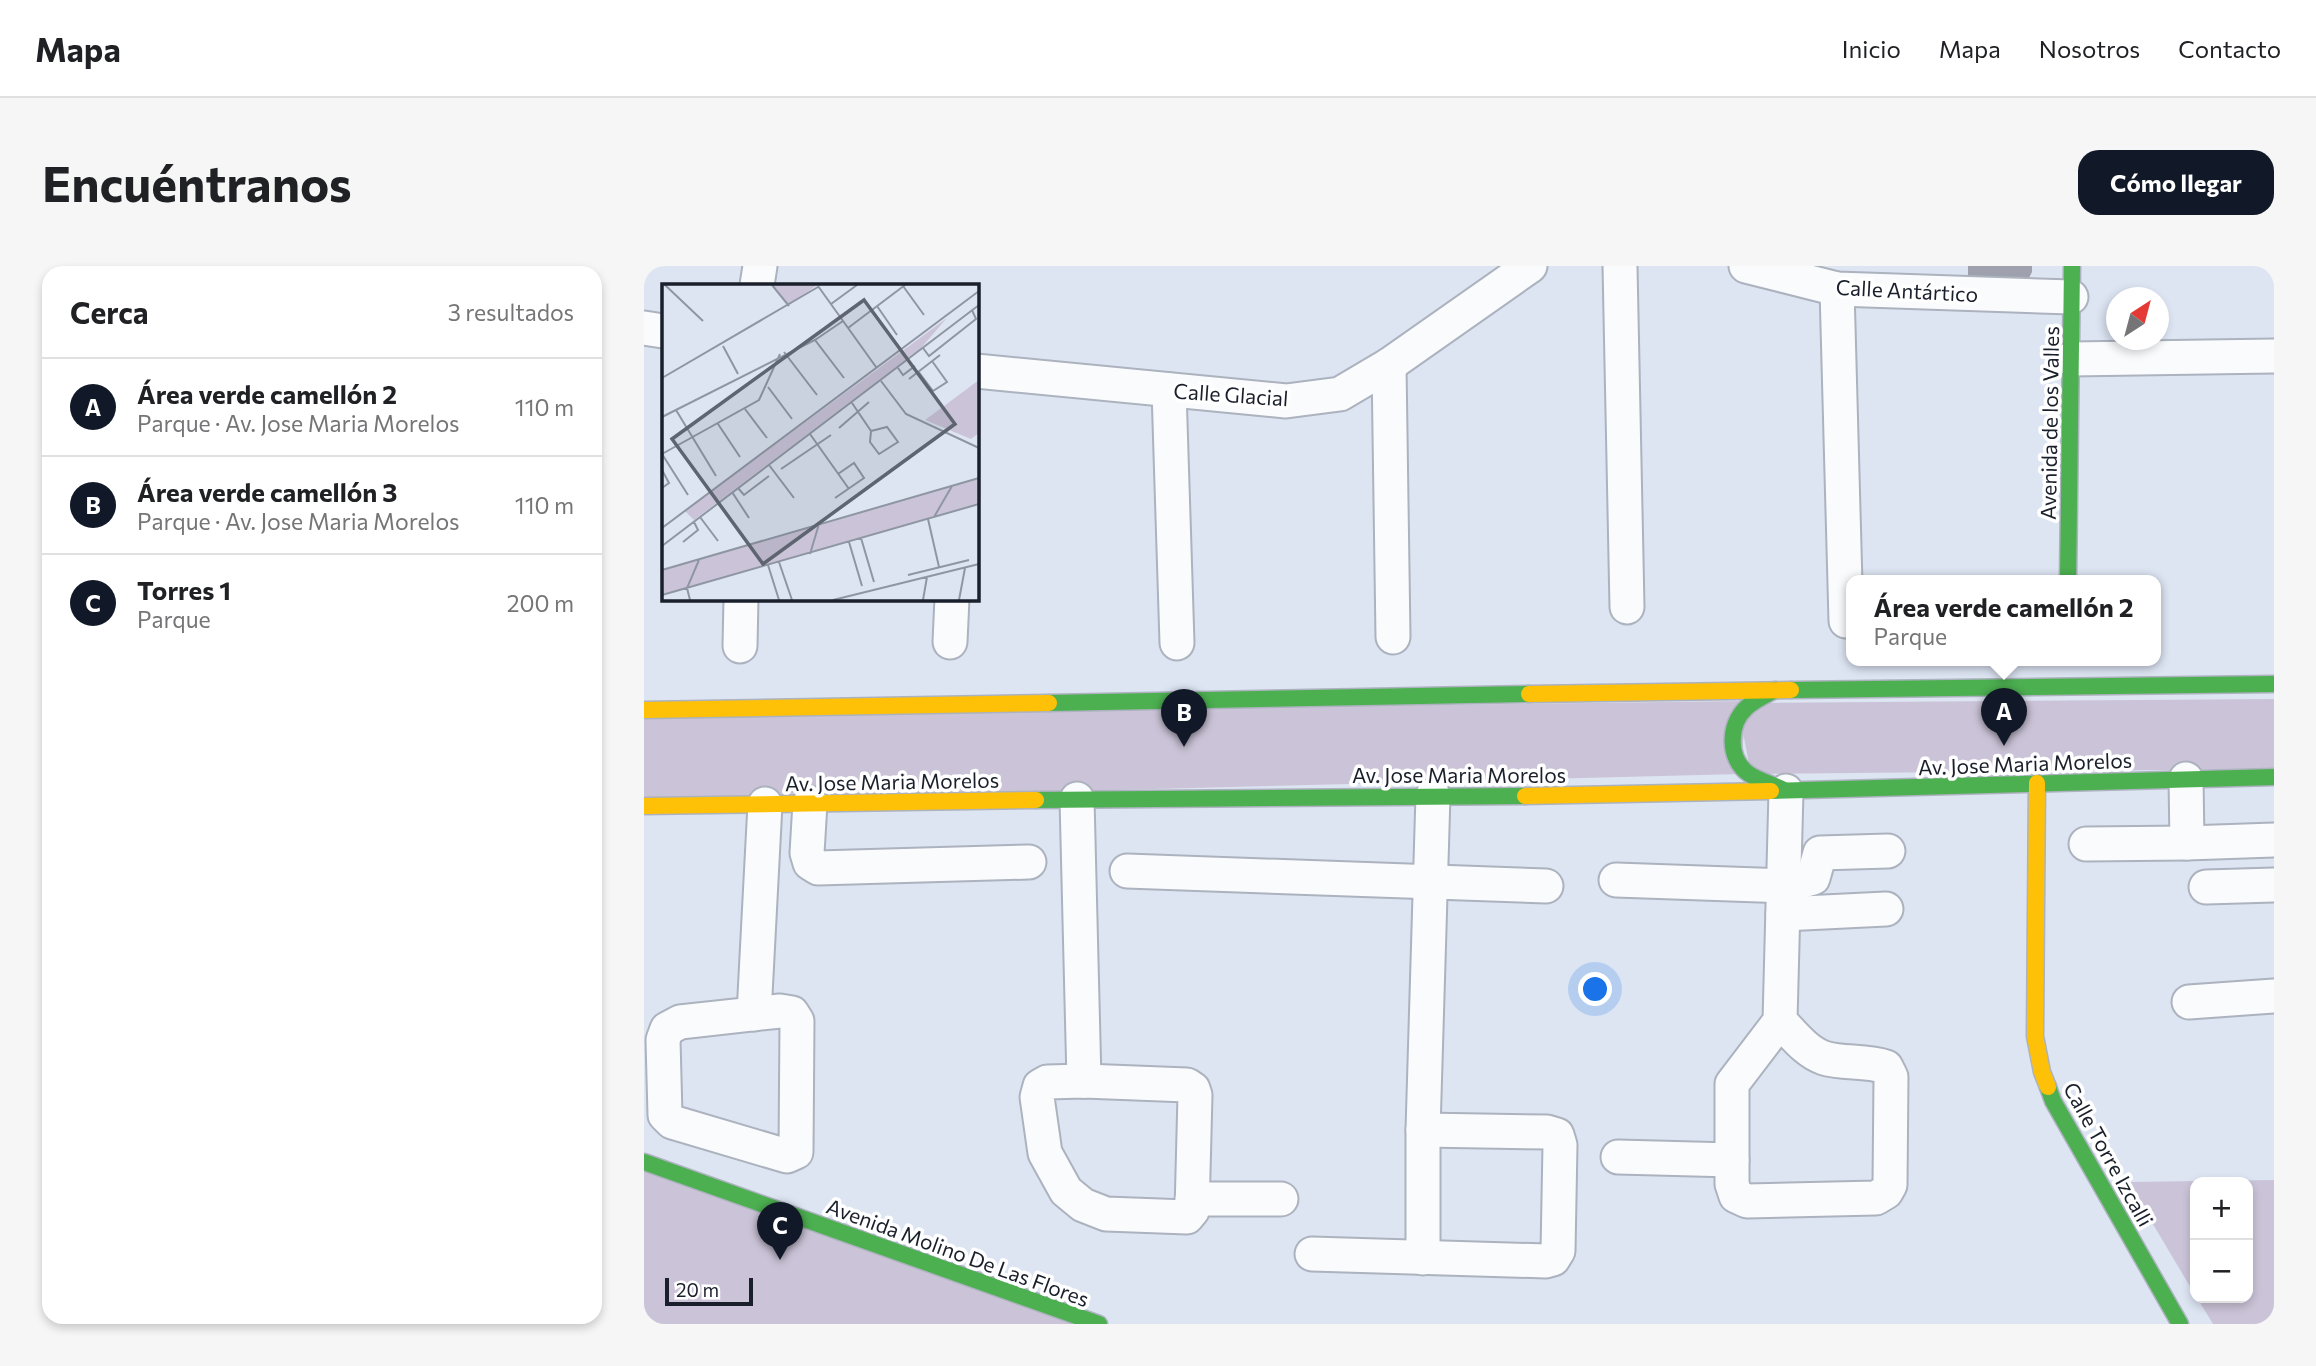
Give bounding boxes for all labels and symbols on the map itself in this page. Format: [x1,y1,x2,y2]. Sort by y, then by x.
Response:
street label: Calle Antártico [1835,274,1979,306]
inset map [662,284,978,600]
north arrow [2106,287,2169,350]
street label: Avenida de los Valles [2035,326,2063,520]
street label: Calle Glacial [1173,378,1289,410]
pin: A [1981,688,2027,746]
pin: B [1161,689,1207,747]
street label: Av. Jose Maria Morelos [1918,747,2132,779]
street label: Av. Jose Maria Morelos [1352,762,1566,787]
street label: Av. Jose Maria Morelos [785,767,999,795]
your location [1578,972,1612,1006]
street label: Calle Torre Izcalli [2059,1078,2159,1230]
street label: Avenida Molino De Las Flores [823,1193,1093,1311]
pin: C [757,1202,803,1260]
scale bar [665,1275,752,1307]

